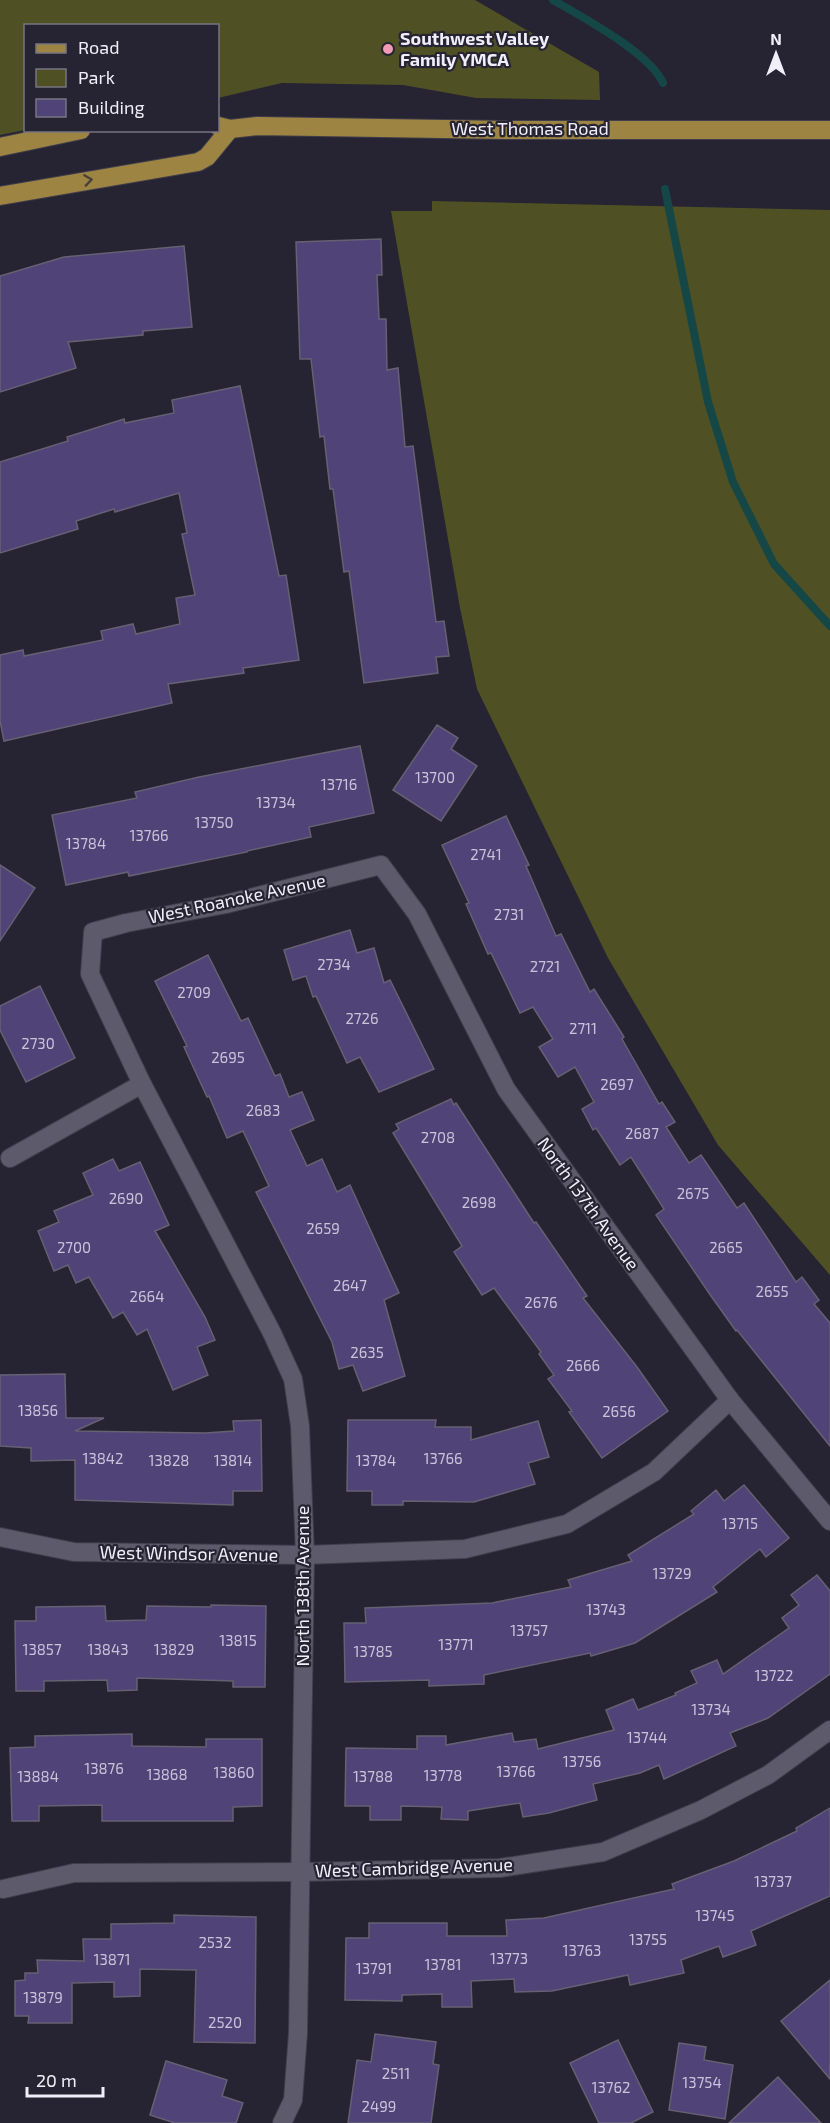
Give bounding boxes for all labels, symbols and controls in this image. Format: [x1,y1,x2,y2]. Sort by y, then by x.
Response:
legend [24,24,219,132]
north arrow [746,24,806,84]
place label: Southwest Valley Family YMCA [400,27,550,70]
text: N [770,29,782,48]
text: Road [78,36,119,58]
marker: Southwest Valley Family YMCA [381,42,395,56]
text: Park [78,66,115,88]
text: Building [78,96,145,118]
street label: West Thomas Road [451,117,609,139]
one-way arrow [84,175,93,187]
house number: 13700 [415,768,455,786]
house number: 13716 [321,775,357,793]
house number: 13734 [256,793,296,811]
house number: 13750 [194,813,234,831]
house number: 13766 [129,826,169,844]
house number: 13784 [66,834,106,852]
house number: 2741 [470,845,502,863]
street label: West Roanoke Avenue [146,868,327,928]
house number: 2731 [494,905,524,923]
house number: 2734 [317,955,351,973]
house number: 2721 [530,957,560,975]
house number: 2709 [177,983,211,1001]
house number: 2726 [345,1009,379,1027]
house number: 2711 [569,1019,597,1037]
house number: 2730 [21,1034,55,1052]
house number: 2695 [211,1048,245,1066]
house number: 2697 [600,1075,634,1093]
house number: 2683 [246,1101,280,1119]
house number: 2687 [625,1124,659,1142]
house number: 2708 [421,1128,455,1146]
street label: North 137th Avenue [533,1133,644,1274]
house number: 2675 [677,1184,709,1202]
house number: 2690 [109,1189,143,1207]
house number: 2698 [462,1193,496,1211]
house number: 2659 [306,1219,340,1237]
house number: 2700 [57,1238,91,1256]
house number: 2665 [709,1238,743,1256]
house number: 2647 [333,1276,367,1294]
house number: 2655 [755,1282,789,1300]
house number: 2664 [130,1287,164,1305]
house number: 2676 [524,1293,558,1311]
house number: 2635 [350,1343,384,1361]
house number: 2666 [566,1356,600,1374]
house number: 13856 [18,1401,58,1419]
house number: 2656 [602,1402,636,1420]
house number: 13842 [82,1449,124,1467]
house number: 13766 [423,1449,463,1467]
house number: 13828 [149,1451,189,1469]
house number: 13814 [214,1451,252,1469]
house number: 13784 [356,1451,396,1469]
street label: North 138th Avenue [291,1506,313,1666]
house number: 13715 [722,1514,758,1532]
street label: West Windsor Avenue [100,1540,279,1566]
house number: 13729 [652,1564,692,1582]
house number: 13743 [586,1600,626,1618]
house number: 13757 [510,1621,548,1639]
house number: 13815 [219,1631,257,1649]
house number: 13771 [438,1635,474,1653]
house number: 13857 [22,1640,62,1658]
house number: 13843 [88,1640,128,1658]
house number: 13829 [154,1640,194,1658]
house number: 13785 [353,1642,393,1660]
house number: 13722 [755,1666,793,1684]
house number: 13734 [691,1700,731,1718]
house number: 13744 [627,1728,667,1746]
house number: 13756 [563,1752,601,1770]
house number: 13876 [84,1759,124,1777]
house number: 13766 [496,1762,536,1780]
house number: 13860 [213,1763,255,1781]
house number: 13868 [146,1765,188,1783]
house number: 13778 [424,1766,462,1784]
house number: 13884 [17,1767,59,1785]
house number: 13788 [353,1767,393,1785]
street label: West Cambridge Avenue [315,1853,513,1881]
house number: 13737 [754,1872,792,1890]
house number: 13745 [695,1906,735,1924]
house number: 13755 [629,1930,667,1948]
house number: 2532 [198,1933,232,1951]
house number: 13763 [563,1941,601,1959]
house number: 13773 [490,1949,528,1967]
house number: 13871 [93,1950,131,1968]
house number: 13781 [424,1955,462,1973]
house number: 13791 [356,1959,392,1977]
house number: 13879 [23,1988,63,2006]
house number: 2520 [208,2013,242,2031]
scale bar [27,2060,104,2098]
house number: 2511 [382,2064,410,2082]
text: 20 m [36,2069,77,2091]
house number: 13754 [682,2073,722,2091]
house number: 13762 [591,2078,631,2096]
house number: 2499 [362,2097,396,2115]

